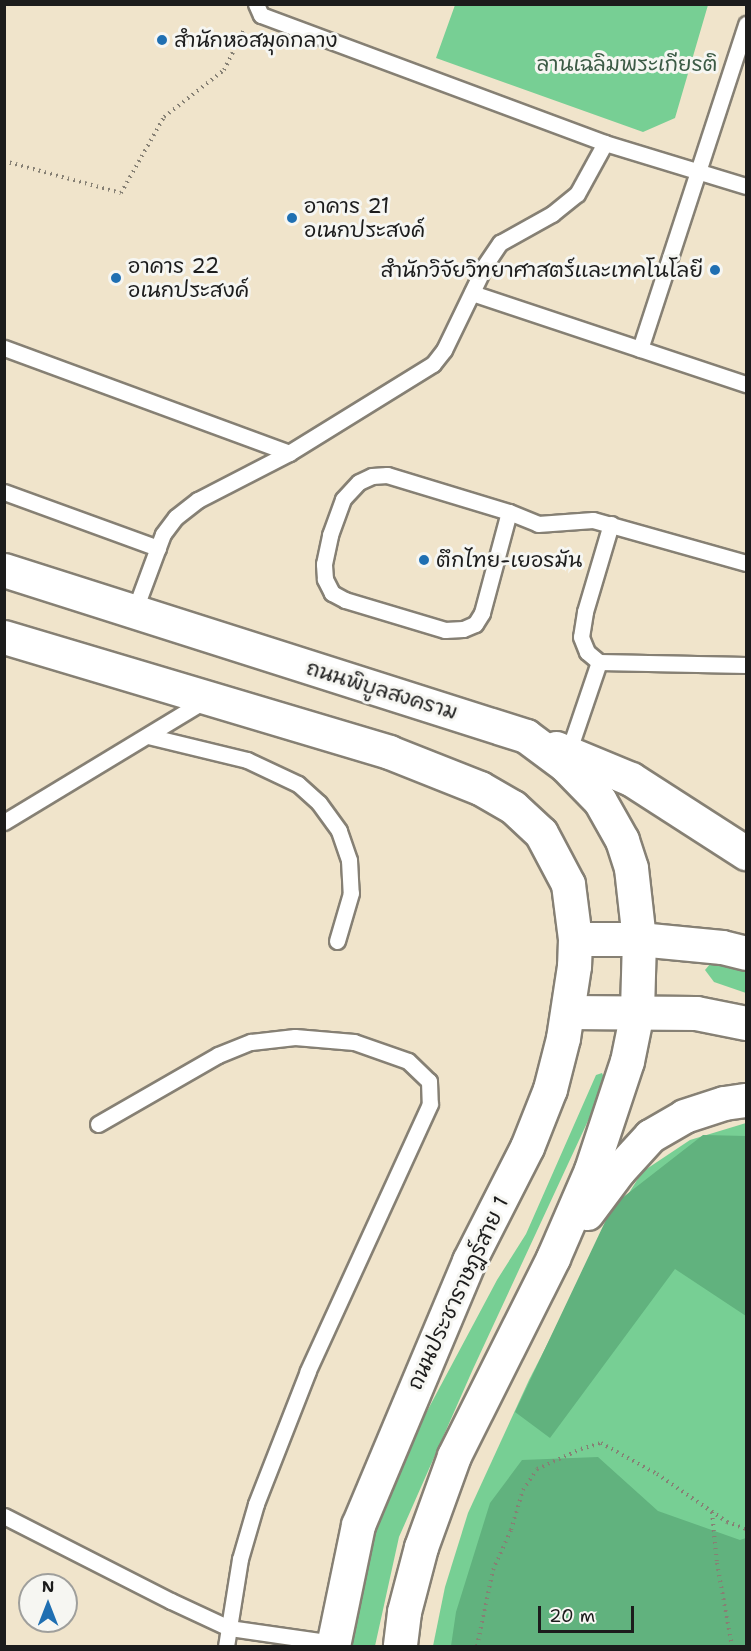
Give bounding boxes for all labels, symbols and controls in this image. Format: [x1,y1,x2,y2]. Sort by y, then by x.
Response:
place label: สำนักหอสมุดกลาง [174,27,337,53]
marker: สำนักหอสมุดกลาง [155,33,169,47]
park label: ลานเฉลิมพระเกียรติ [537,51,717,77]
place label: อาคาร 21 อเนกประสงค์ [304,193,425,243]
marker: อาคาร 21 อเนกประสงค์ [285,211,299,225]
place label: อาคาร 22 อเนกประสงค์ [128,253,249,303]
place label: สำนักวิจัยวิทยาศาสตร์และเทคโนโลยี [381,257,703,283]
marker: สำนักวิจัยวิทยาศาสตร์และเทคโนโลยี [708,263,722,277]
marker: อาคาร 22 อเนกประสงค์ [109,271,123,285]
place label: ตึกไทย-เยอรมัน [436,547,582,573]
marker: ตึกไทย-เยอรมัน [417,553,431,567]
street label: ถนนพิบูลสงคราม [303,655,461,725]
street label: ถนนประชาราษฎร์สาย 1 [402,1192,514,1394]
north arrow [18,1573,78,1633]
text: N [42,1576,54,1597]
scale bar [541,1594,637,1632]
text: 20 m [549,1604,595,1628]

